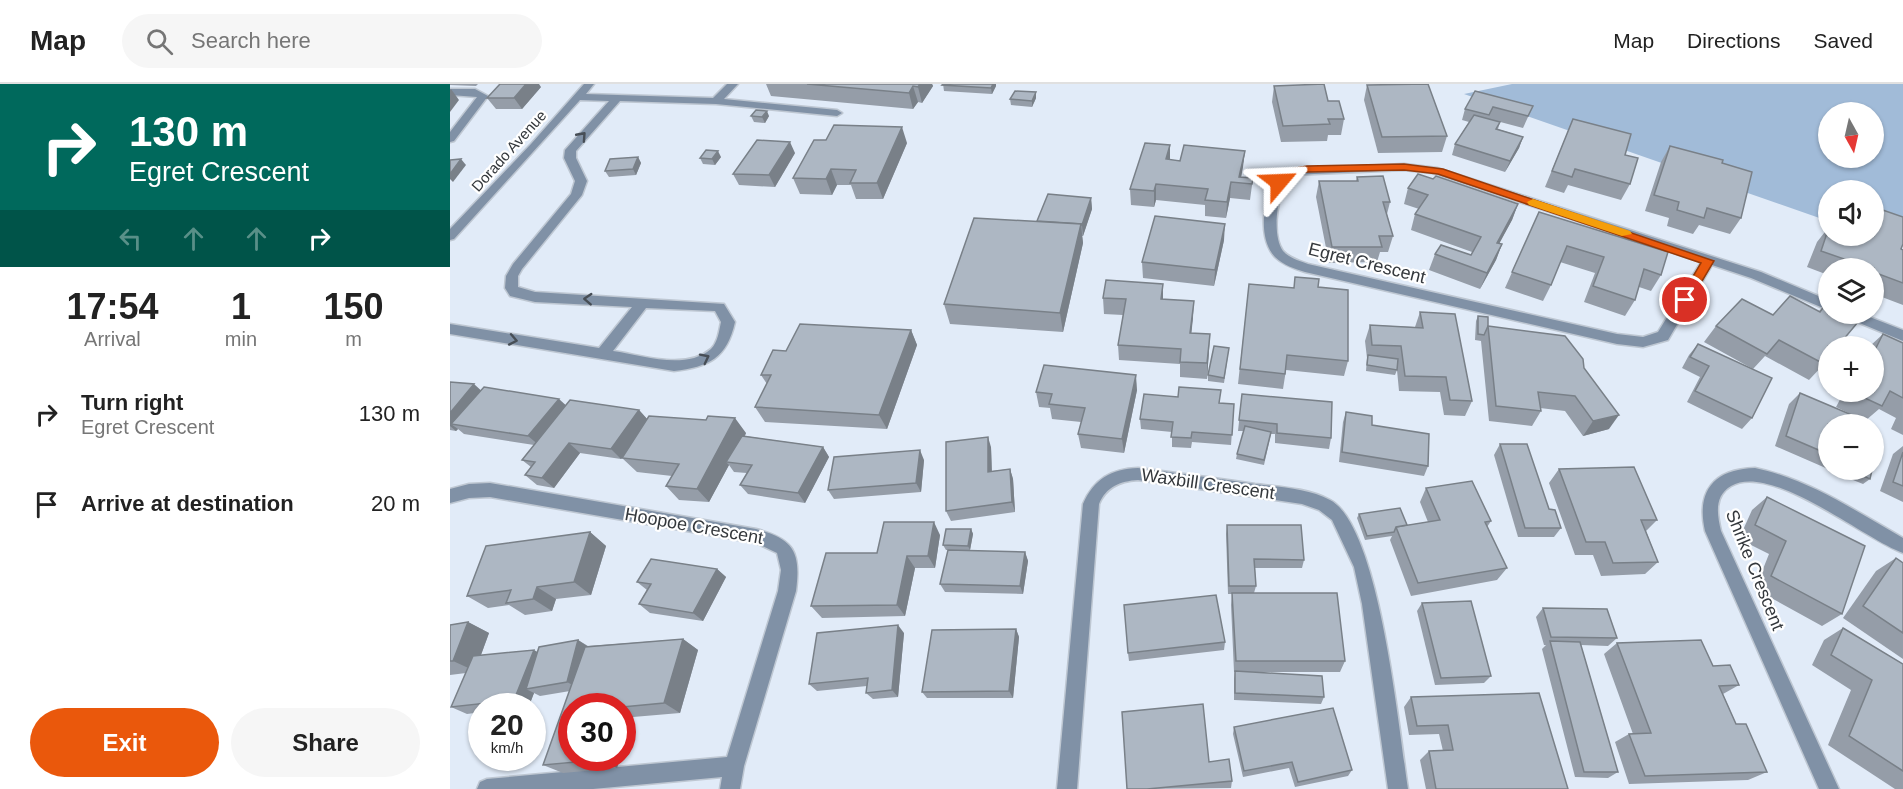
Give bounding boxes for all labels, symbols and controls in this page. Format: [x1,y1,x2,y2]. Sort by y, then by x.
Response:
search box [122,14,542,68]
text: Map [30,25,86,56]
icon: search [143,25,176,58]
text: Search here [191,28,311,53]
text: Map [1613,29,1654,52]
text: Directions [1687,29,1780,52]
text: Saved [1813,29,1873,52]
north arrow [1818,102,1884,168]
map controls [1818,102,1884,480]
street label: Dorado Avenue [468,107,549,195]
icon: right [30,108,108,186]
text: 130 m [129,108,248,155]
one-way arrow [575,132,586,143]
position arrow [1247,150,1311,214]
text: Egret Crescent [129,157,309,187]
button: sound [1818,180,1884,246]
icon: left [114,222,147,255]
icon: ahead [177,222,210,255]
icon: ahead [240,222,273,255]
icon: right [303,222,336,255]
street label: Egret Crescent [1306,239,1428,287]
button: layers [1818,258,1884,324]
pin [1659,274,1710,325]
icon: arrive [1668,283,1701,316]
text: 17:54 [66,286,158,327]
text: 1 [231,286,251,327]
text: 150 [323,286,384,327]
one-way arrow [583,293,592,306]
text: Arrival [84,328,141,350]
text: min [225,328,257,350]
text: m [345,328,362,350]
one-way arrow [508,333,518,346]
button: + [1818,336,1884,402]
one-way arrow [698,354,709,365]
text: Turn right [81,390,183,415]
icon: right [30,398,63,431]
text: 130 m [359,401,420,426]
button: − [1818,414,1884,480]
text: Egret Crescent [81,416,214,438]
street label: Waxbill Crescent [1140,465,1276,503]
icon: arrive [30,488,63,521]
text: Arrive at destination [81,491,294,516]
text: 20 m [371,491,420,516]
street label: Hoopoe Crescent [623,504,765,548]
street label: Shrike Crescent [1722,507,1788,633]
speed limit sign: 30 [558,693,636,771]
button: Exit [30,708,219,777]
button: Share [231,708,420,777]
text: 20 [490,708,524,741]
text: km/h [491,739,523,756]

